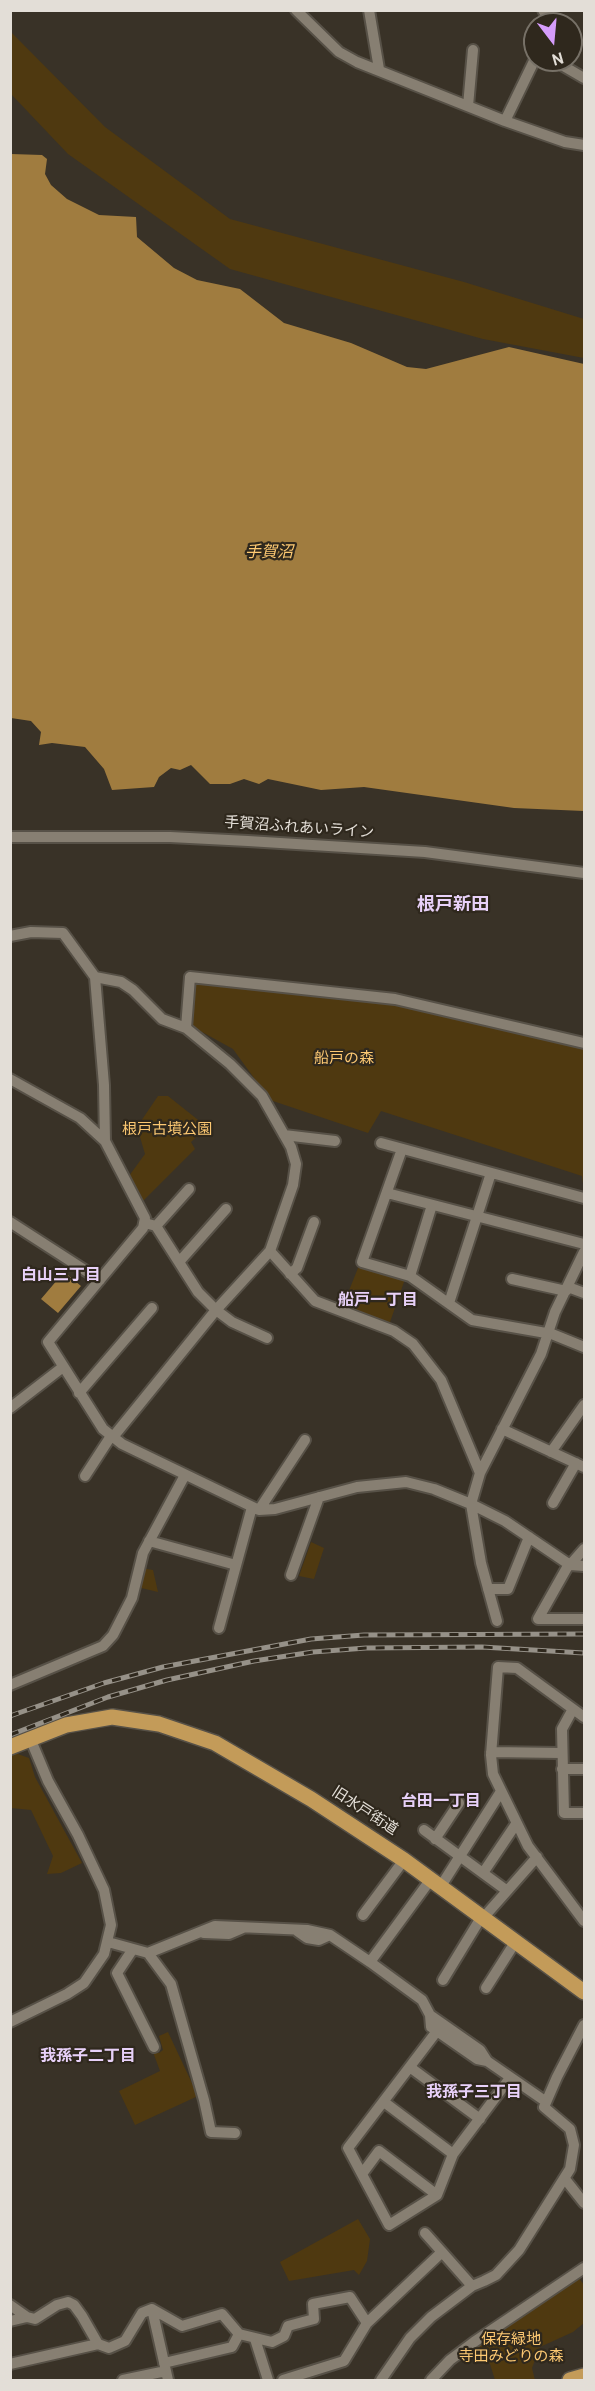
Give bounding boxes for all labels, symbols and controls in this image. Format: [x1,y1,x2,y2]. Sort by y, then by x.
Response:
north arrow [523,12,583,72]
text: N [549,46,566,69]
water label: 手賀沼 [245,544,293,564]
street label: 手賀沼ふれあいライン [224,815,374,843]
district label: 根戸新田 [417,895,489,917]
park label: 船戸の森 [314,1051,374,1069]
park label: 根戸古墳公園 [122,1122,212,1140]
district label: 白山三丁目 [21,1267,101,1287]
district label: 船戸一丁目 [338,1292,418,1312]
street label: 旧水戸街道 [328,1784,400,1840]
district label: 台田一丁目 [401,1793,481,1813]
district label: 我孫子二丁目 [40,2048,136,2068]
district label: 我孫子三丁目 [426,2084,522,2104]
park label: 保存緑地 寺田みどりの森 [459,2332,563,2367]

